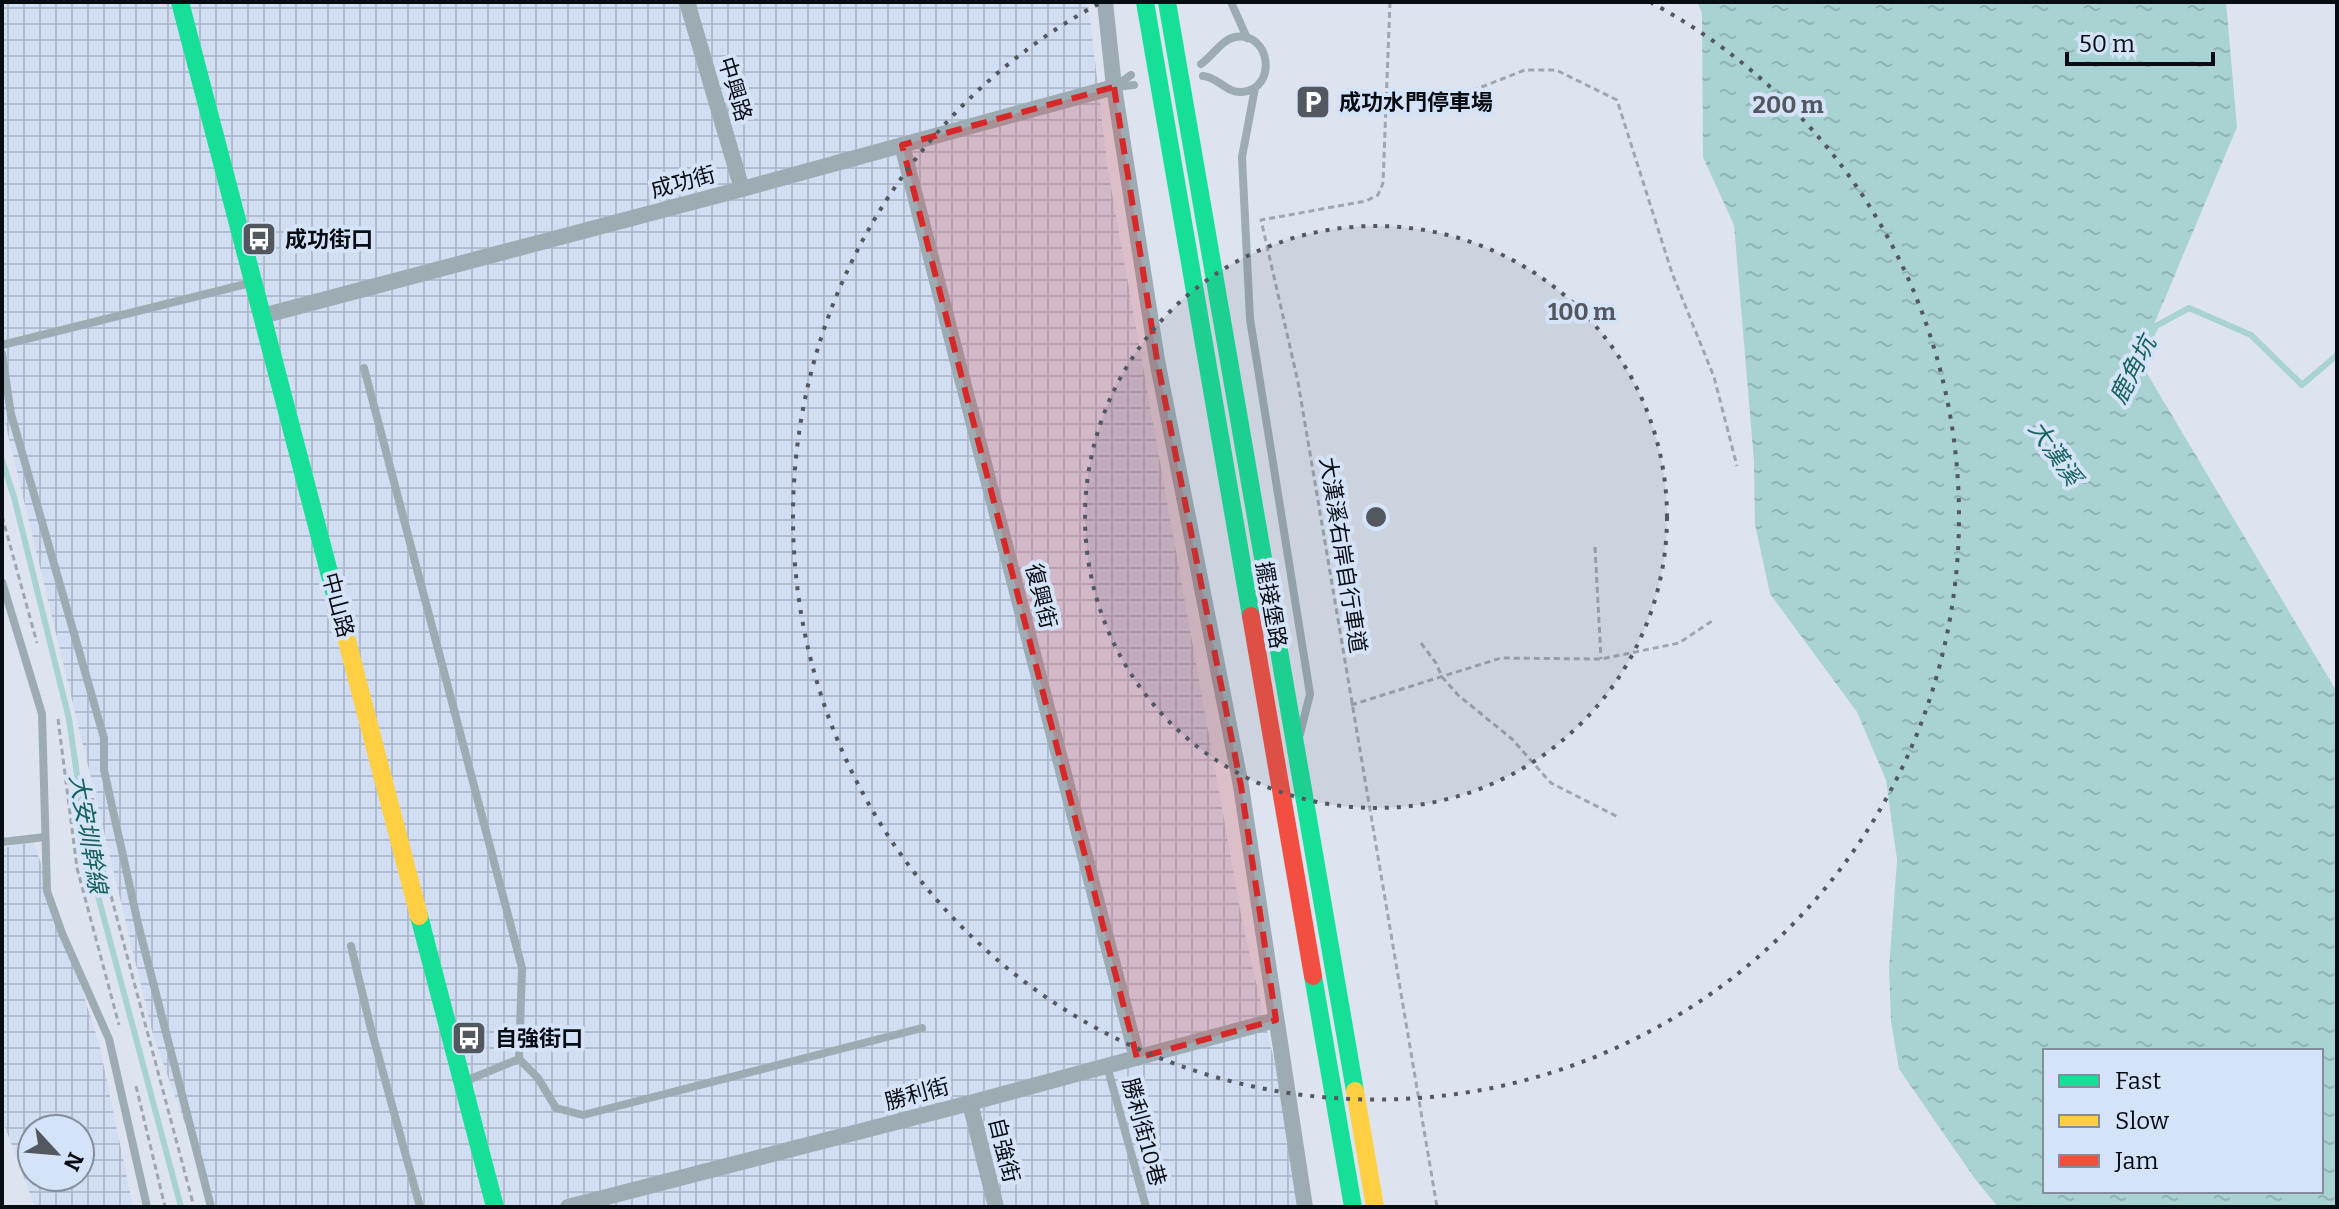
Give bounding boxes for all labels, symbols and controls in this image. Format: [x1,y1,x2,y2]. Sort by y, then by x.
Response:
scale bar [2067,16,2213,66]
text: 50 m [2079,30,2135,58]
street label: 中興路 [712,53,758,125]
parking icon: 成功水門停車場 [1294,83,1332,121]
place label: 成功水門停車場 [1339,89,1493,116]
text: 200 m [1752,91,1824,119]
street label: 成功街 [648,160,718,204]
bus stop icon: 成功街口 [240,220,278,258]
place label: 成功街口 [285,226,373,253]
text: 100 m [1548,298,1616,326]
water label: 鹿角坑 [2104,329,2163,408]
water label: 大漢溪 [2023,415,2089,493]
street label: 大漢溪右岸自行車道 [1314,455,1372,655]
centre of rings [1362,503,1390,531]
street label: 擺接堡路 [1250,559,1292,651]
street label: 復興街 [1020,561,1062,631]
street label: 中山路 [316,570,360,640]
water label: 大安圳幹線 [64,772,113,898]
bus stop icon: 自強街口 [450,1019,488,1057]
place label: 自強街口 [495,1025,583,1052]
legend [2043,1049,2323,1193]
text: Fast [2115,1067,2161,1095]
street label: 勝利街 [882,1072,952,1116]
street label: 勝利街10巷 [1117,1075,1171,1189]
text: Slow [2115,1107,2170,1135]
north arrow [16,1113,96,1193]
street label: 自強街 [983,1115,1025,1185]
text: Jam [2114,1147,2159,1175]
text: N [58,1148,89,1175]

